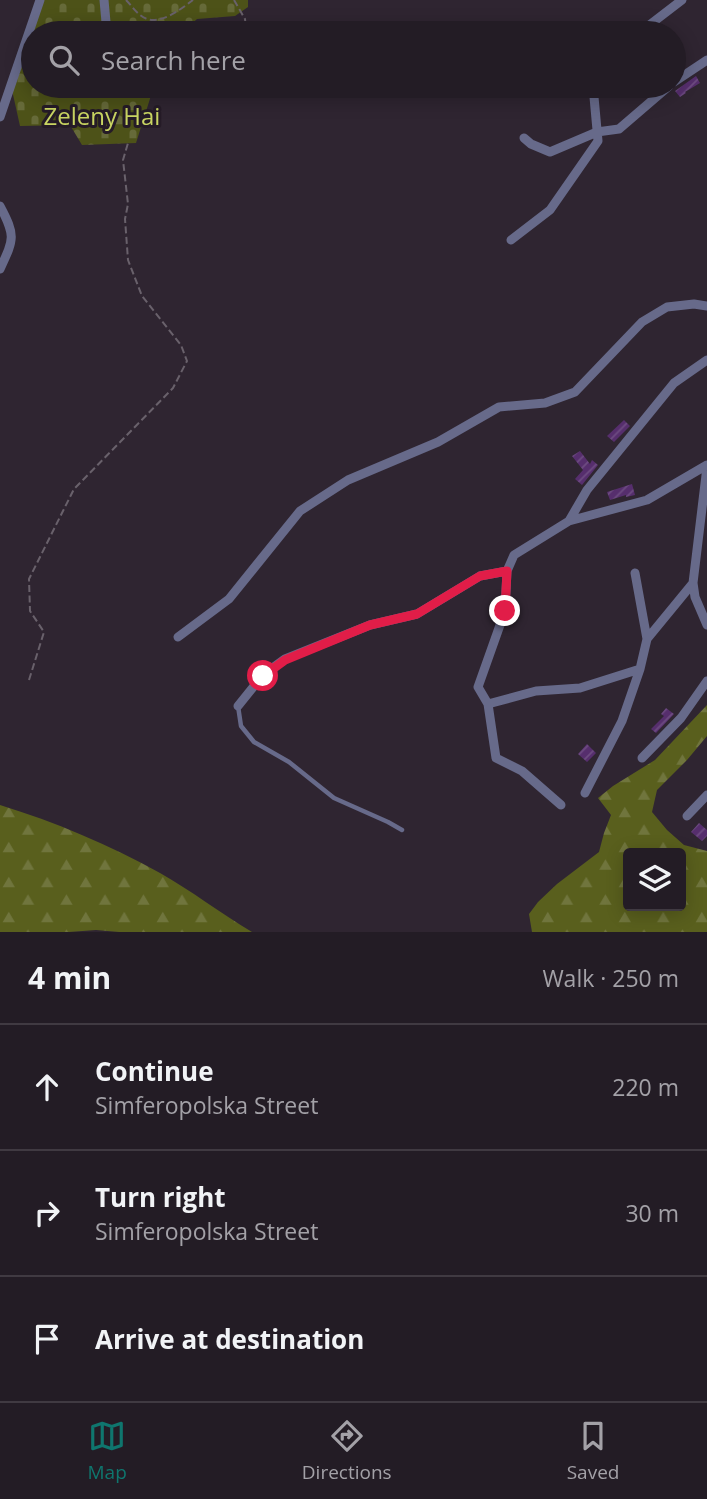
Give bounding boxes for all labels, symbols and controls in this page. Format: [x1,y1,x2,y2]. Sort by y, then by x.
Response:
search box [21,21,686,98]
icon: search [45,41,83,79]
text: Search here [101,42,246,78]
park label: Zeleny Hai [44,99,160,132]
route end [489,595,520,626]
route start [247,660,278,691]
map controls [623,848,686,911]
button: layers [623,848,686,911]
text: 4 min [28,957,111,998]
text: Walk · 250 m [542,962,679,994]
text: Continue [95,1053,214,1089]
icon: ahead [28,1068,66,1106]
text: 220 m [612,1071,679,1103]
text: Simferopolska Street [95,1089,318,1121]
text: Turn right [95,1179,226,1215]
icon: right [28,1194,66,1232]
text: 30 m [625,1197,679,1229]
text: Simferopolska Street [95,1215,318,1247]
icon: arrive [28,1320,66,1358]
text: Arrive at destination [95,1321,364,1357]
tab: Map [88,1417,127,1485]
tab: Directions [302,1417,392,1485]
tab: Saved [567,1417,619,1485]

